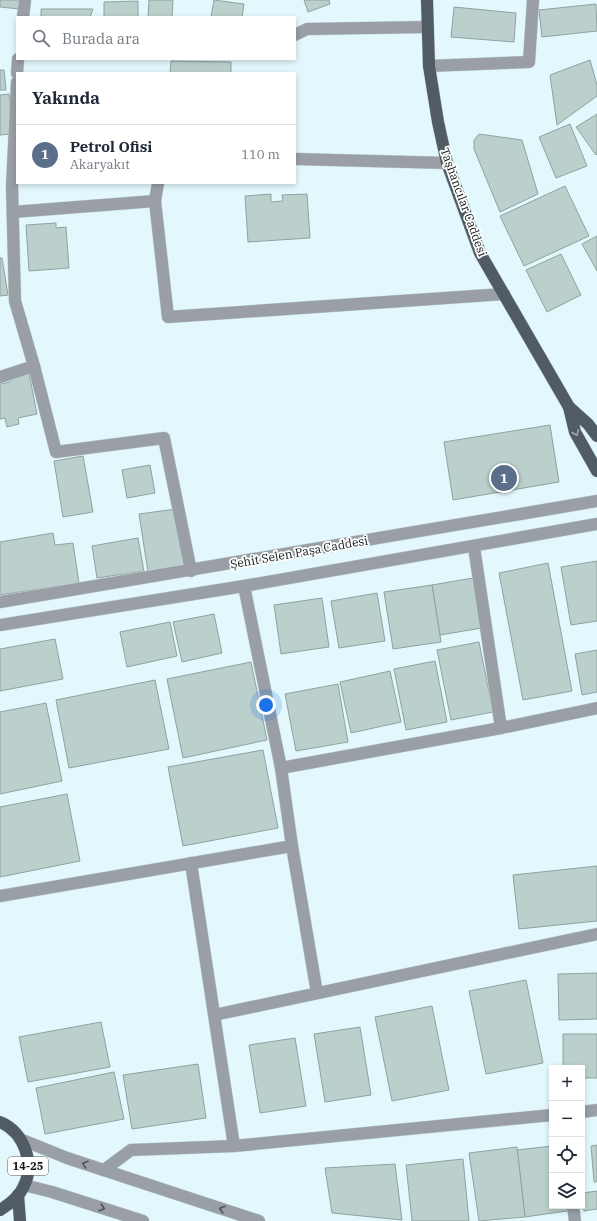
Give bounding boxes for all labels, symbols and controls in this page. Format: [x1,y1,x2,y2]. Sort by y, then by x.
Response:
search box [16,16,296,60]
icon: search [30,27,52,49]
text: Burada ara [62,29,140,48]
text: Yakında [32,87,100,109]
text: Petrol Ofisi [70,137,152,156]
text: 1 [41,146,49,163]
text: 110 m [241,146,280,163]
street label: Taşhancılar Caddesi [437,146,491,259]
text: Akaryakıt [70,156,130,173]
one-way arrow [571,429,579,437]
pin: 1 [491,463,517,493]
street label: Şehit Selen Paşa Caddesi [229,532,369,572]
your location [256,695,276,715]
map controls [549,1065,585,1209]
button: + [549,1065,585,1101]
button: − [549,1101,585,1137]
button: locate [549,1137,585,1173]
road number: 14-25 [8,1157,48,1175]
one-way arrow [82,1160,89,1169]
button: layers [549,1173,585,1209]
one-way arrow [98,1203,105,1211]
one-way arrow [219,1205,226,1214]

